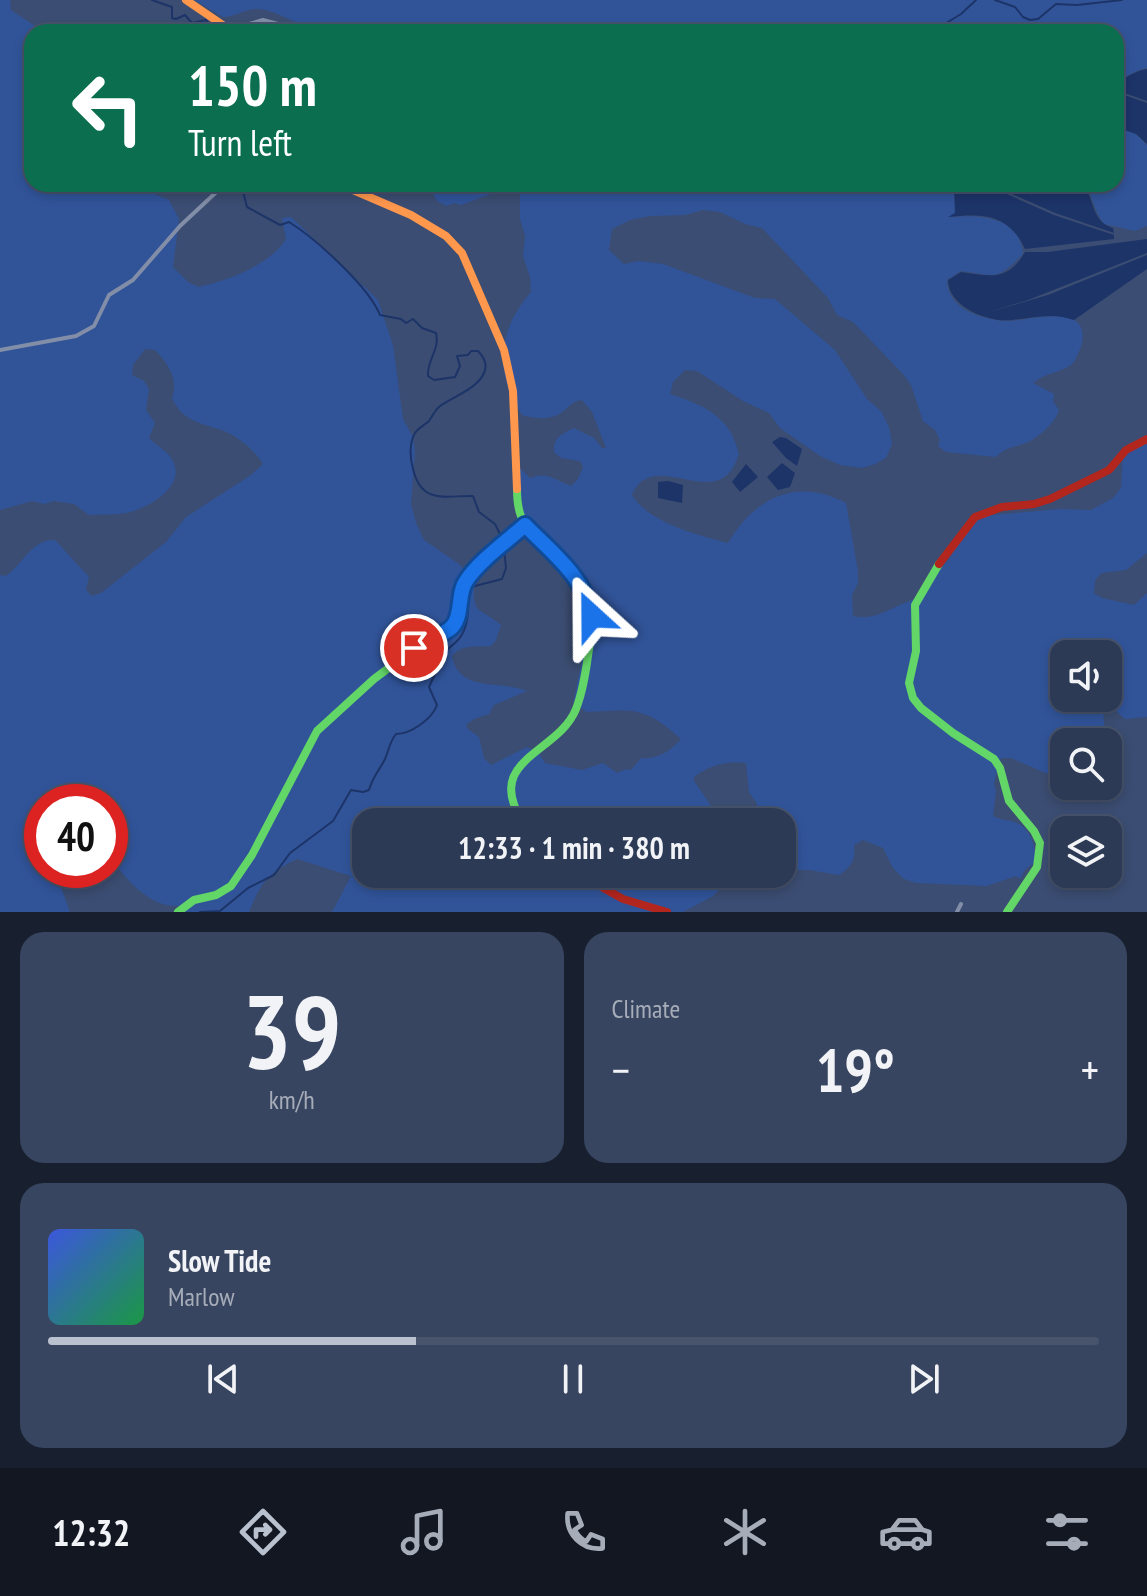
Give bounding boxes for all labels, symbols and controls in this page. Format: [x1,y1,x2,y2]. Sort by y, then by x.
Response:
text: 150 m [188,49,317,121]
icon: left [56,56,160,160]
text: Turn left [188,119,292,166]
position arrow [550,574,634,658]
pin [380,614,448,682]
icon: arrive [392,626,436,670]
map controls [1050,640,1122,888]
button: sound [1050,640,1122,712]
button: search [1050,728,1122,800]
speed limit sign: 40 [24,784,128,888]
button: layers [1050,816,1122,888]
text: 12:33 · 1 min · 380 m [458,828,690,867]
text: 39 [242,963,341,1098]
text: Climate [612,992,680,1025]
text: 19° [816,1031,895,1109]
text: − [612,1041,630,1098]
text: + [1081,1041,1099,1098]
text: km/h [269,1083,315,1116]
text: Slow Tide [168,1241,271,1280]
text: Marlow [168,1280,234,1313]
icon: previous [201,1357,245,1401]
icon: pause [551,1357,595,1401]
icon: next [902,1357,946,1401]
icon: directions [235,1504,291,1560]
icon: music [396,1504,452,1560]
icon: phone [556,1504,612,1560]
icon: climate [717,1504,773,1560]
icon: car [878,1504,934,1560]
icon: filters [1039,1504,1095,1560]
text: 12:32 [52,1509,130,1556]

